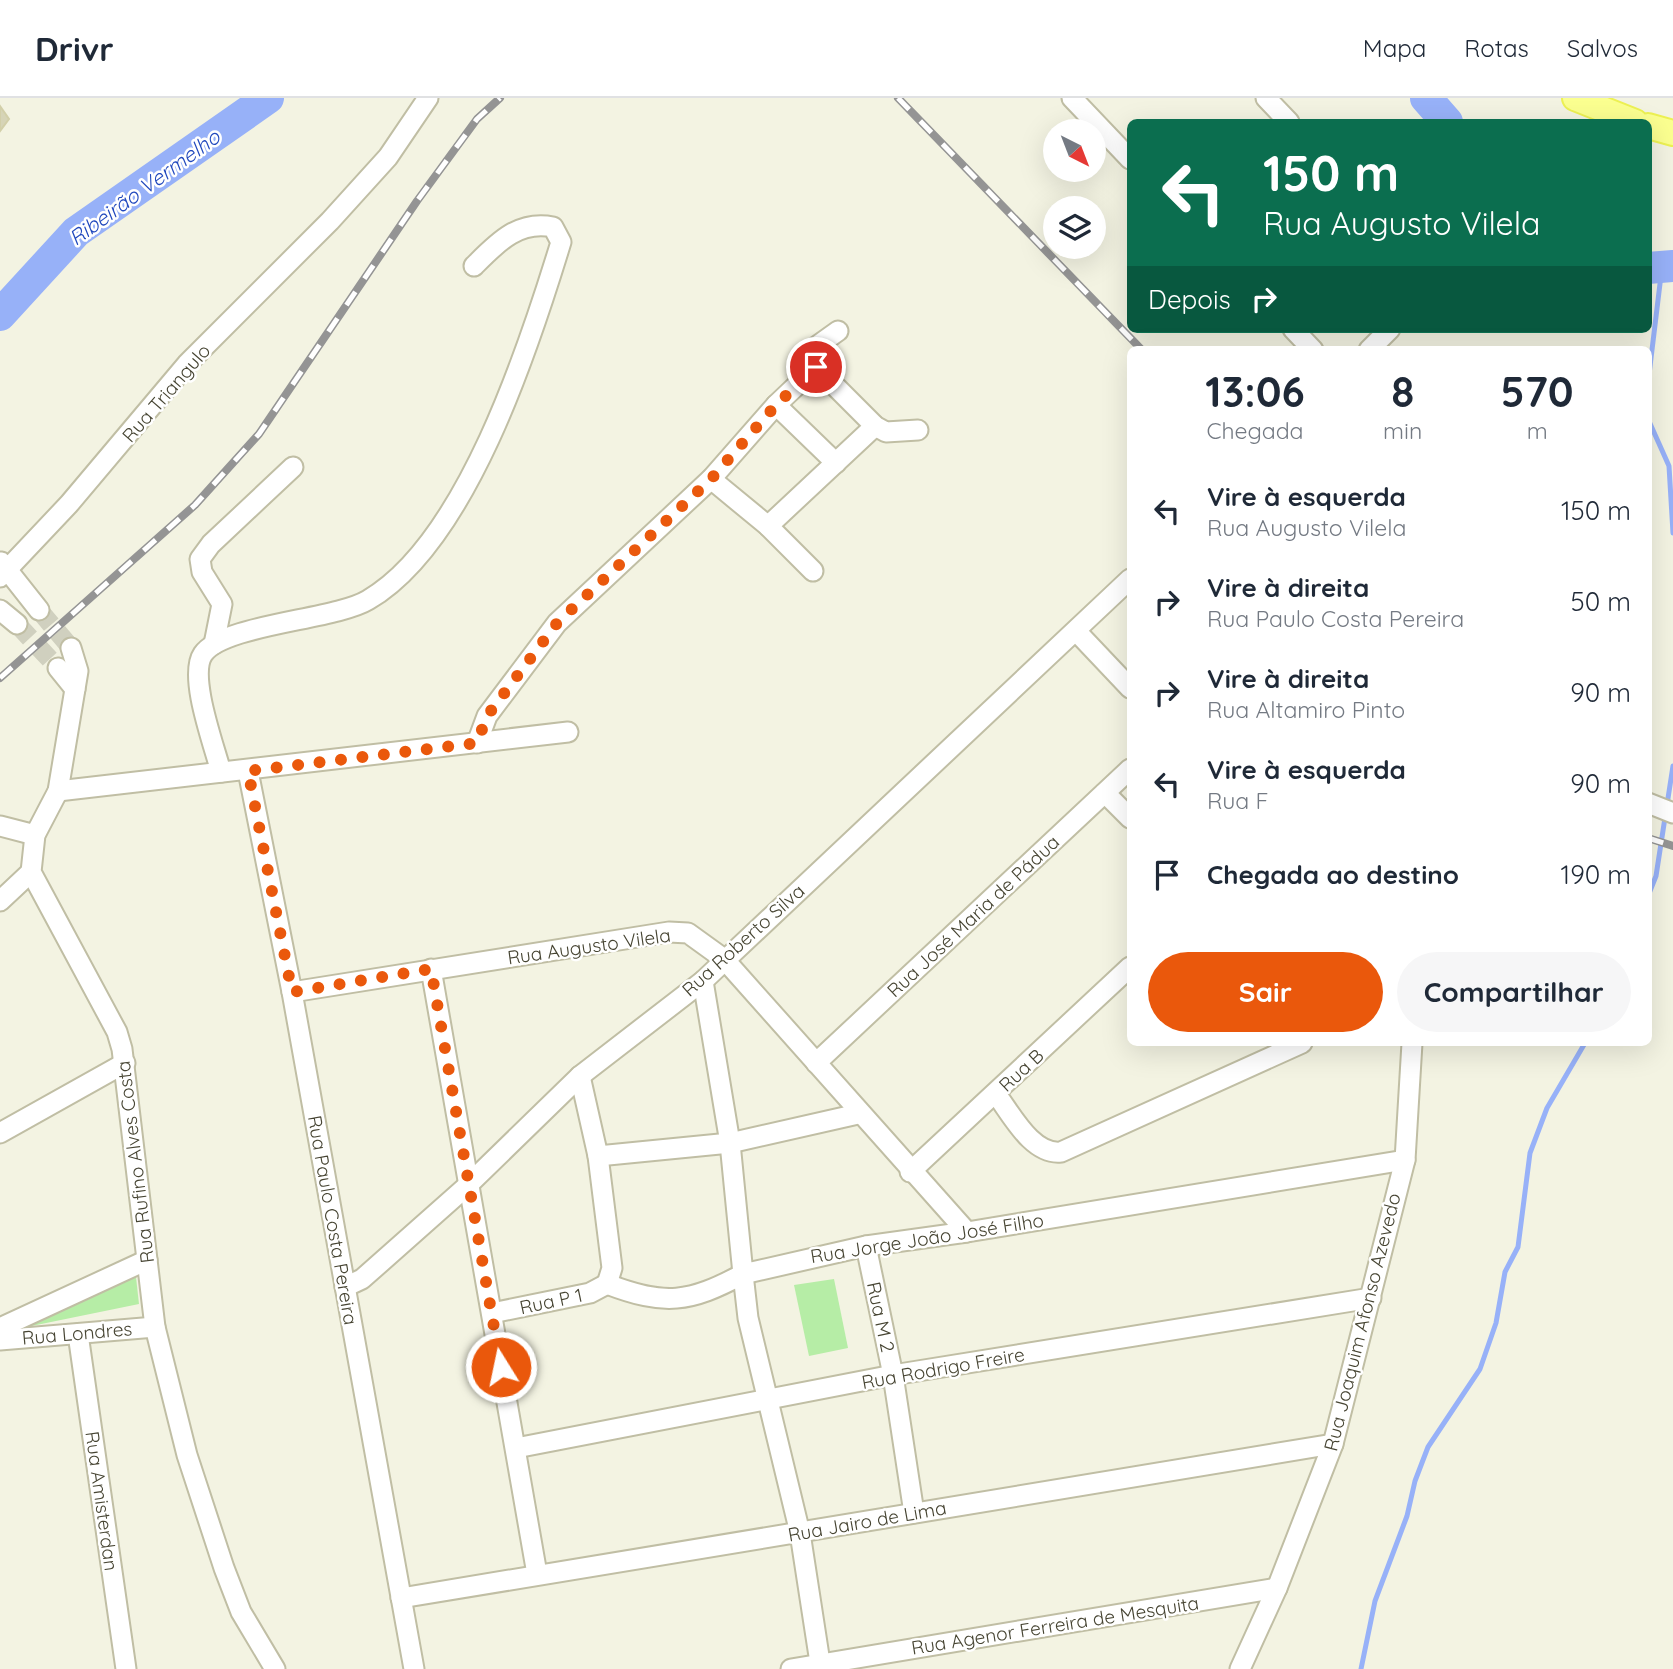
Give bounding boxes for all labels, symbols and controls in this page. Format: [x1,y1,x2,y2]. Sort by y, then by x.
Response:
text: Drivr [35,28,114,69]
text: Mapa [1363,33,1426,63]
text: Rotas [1464,33,1529,63]
text: Salvos [1567,33,1638,63]
north arrow [1043,119,1106,182]
map controls [1043,119,1106,259]
water label: Ribeirão Vermelho [63,123,226,251]
text: 150 m [1263,142,1399,203]
icon: left [1148,147,1239,238]
button: layers [1043,196,1106,259]
text: Rua Augusto Vilela [1263,203,1540,243]
icon: right [1245,280,1283,318]
text: Depois [1148,283,1231,316]
pin [786,337,846,397]
street label: Rua Triangulo [117,339,215,447]
icon: arrive [797,348,835,386]
text: 13:06 [1205,365,1305,418]
text: 8 [1391,365,1414,418]
text: 570 [1501,365,1574,418]
text: Chegada [1207,416,1304,445]
text: min [1383,416,1422,445]
text: m [1527,416,1548,445]
text: Vire à esquerda [1207,480,1406,513]
icon: left [1148,492,1186,530]
text: 150 m [1561,494,1631,527]
text: Rua Augusto Vilela [1207,513,1406,542]
text: Vire à direita [1207,571,1369,604]
icon: right [1148,583,1186,621]
text: 50 m [1571,585,1631,618]
text: Rua Paulo Costa Pereira [1207,604,1464,633]
text: Vire à direita [1207,662,1369,695]
icon: right [1148,674,1186,712]
text: 90 m [1570,676,1631,709]
text: Rua Altamiro Pinto [1207,695,1405,724]
text: Vire à esquerda [1207,753,1406,786]
icon: left [1148,765,1186,803]
text: 90 m [1570,767,1631,800]
text: Rua F [1207,786,1269,815]
street label: Rua José Maria de Pádua [882,830,1064,1002]
icon: arrive [1148,856,1186,894]
text: Chegada ao destino [1207,858,1459,891]
text: 190 m [1561,858,1631,891]
street label: Rua Roberto Silva [677,879,809,1001]
street label: Rua Augusto Vilela [506,923,672,969]
button: Sair [1148,952,1383,1032]
button: Compartilhar [1397,952,1631,1032]
street label: Rua B [994,1043,1048,1097]
street label: Rua Rufino Alves Costa [111,1059,159,1265]
street label: Rua Paulo Costa Pereira [303,1113,363,1327]
street label: Rua Joaquim Afonso Azevedo [1318,1191,1406,1453]
street label: Rua Jorge João José Filho [809,1208,1045,1268]
street label: Rua M 2 [862,1280,900,1354]
street label: Rua P 1 [517,1283,585,1319]
street label: Rua Londres [21,1316,133,1350]
position arrow [464,1330,538,1404]
street label: Rua Rodrigo Freire [860,1342,1026,1394]
street label: Rua Amisterdan [80,1430,124,1572]
street label: Rua Jairo de Lima [786,1495,948,1547]
street label: Rua Agenor Ferreira de Mesquita [910,1590,1200,1660]

